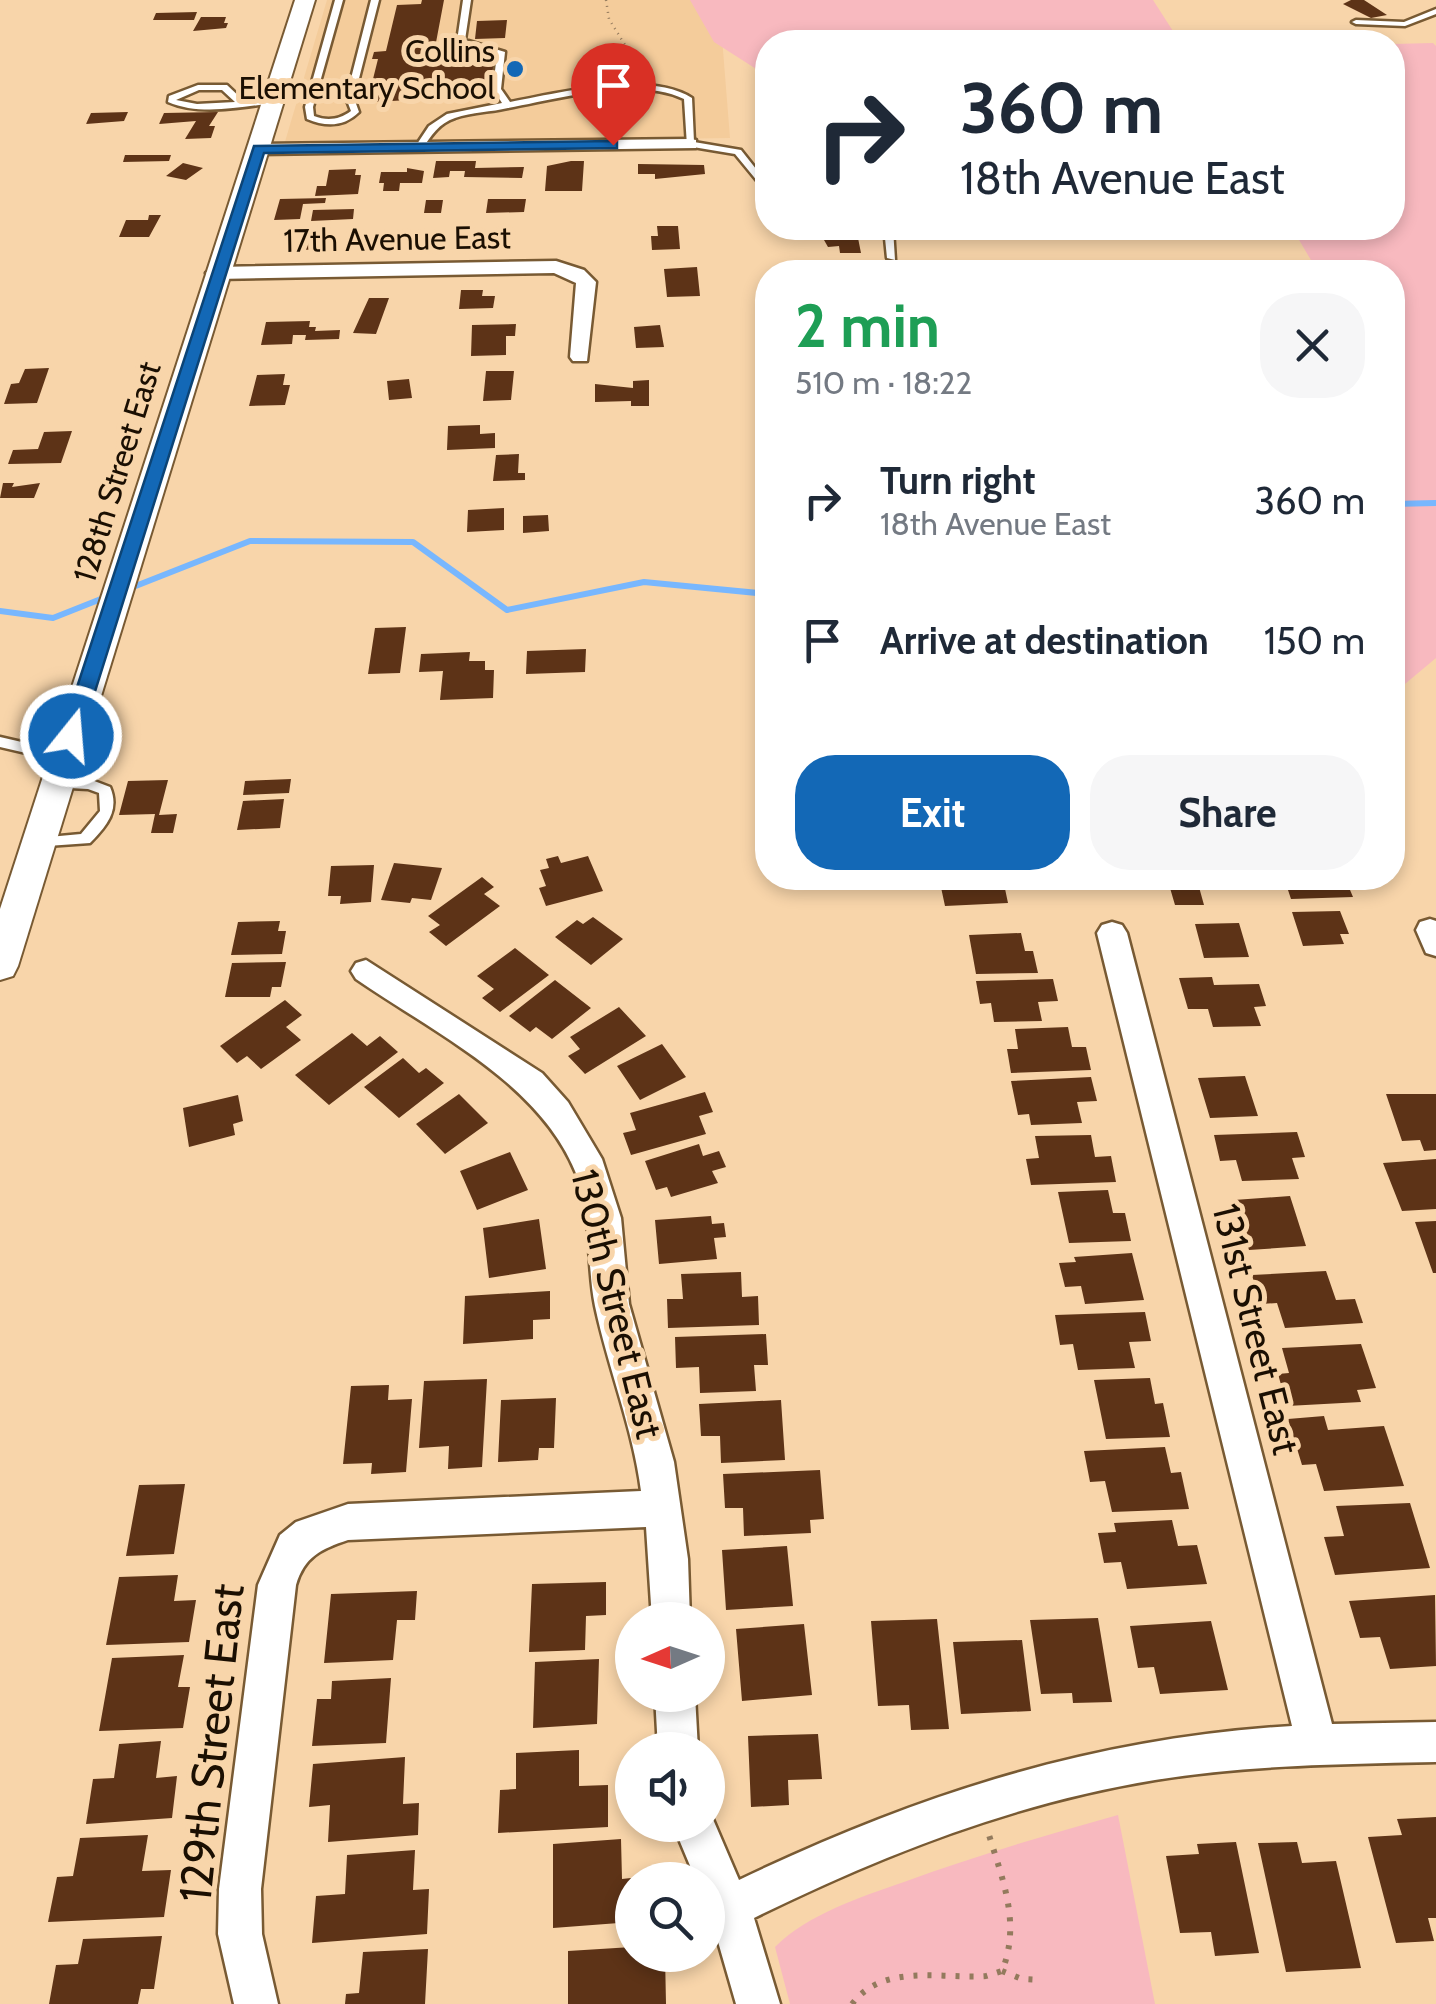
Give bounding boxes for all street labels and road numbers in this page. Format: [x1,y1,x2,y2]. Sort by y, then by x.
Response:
street label: 17th Avenue East [283,217,511,260]
street label: 128th Street East [64,357,169,587]
street label: 130th Street East [561,1165,674,1443]
street label: 131st Street East [1203,1199,1310,1459]
street label: 129th Street East [167,1581,255,1905]

